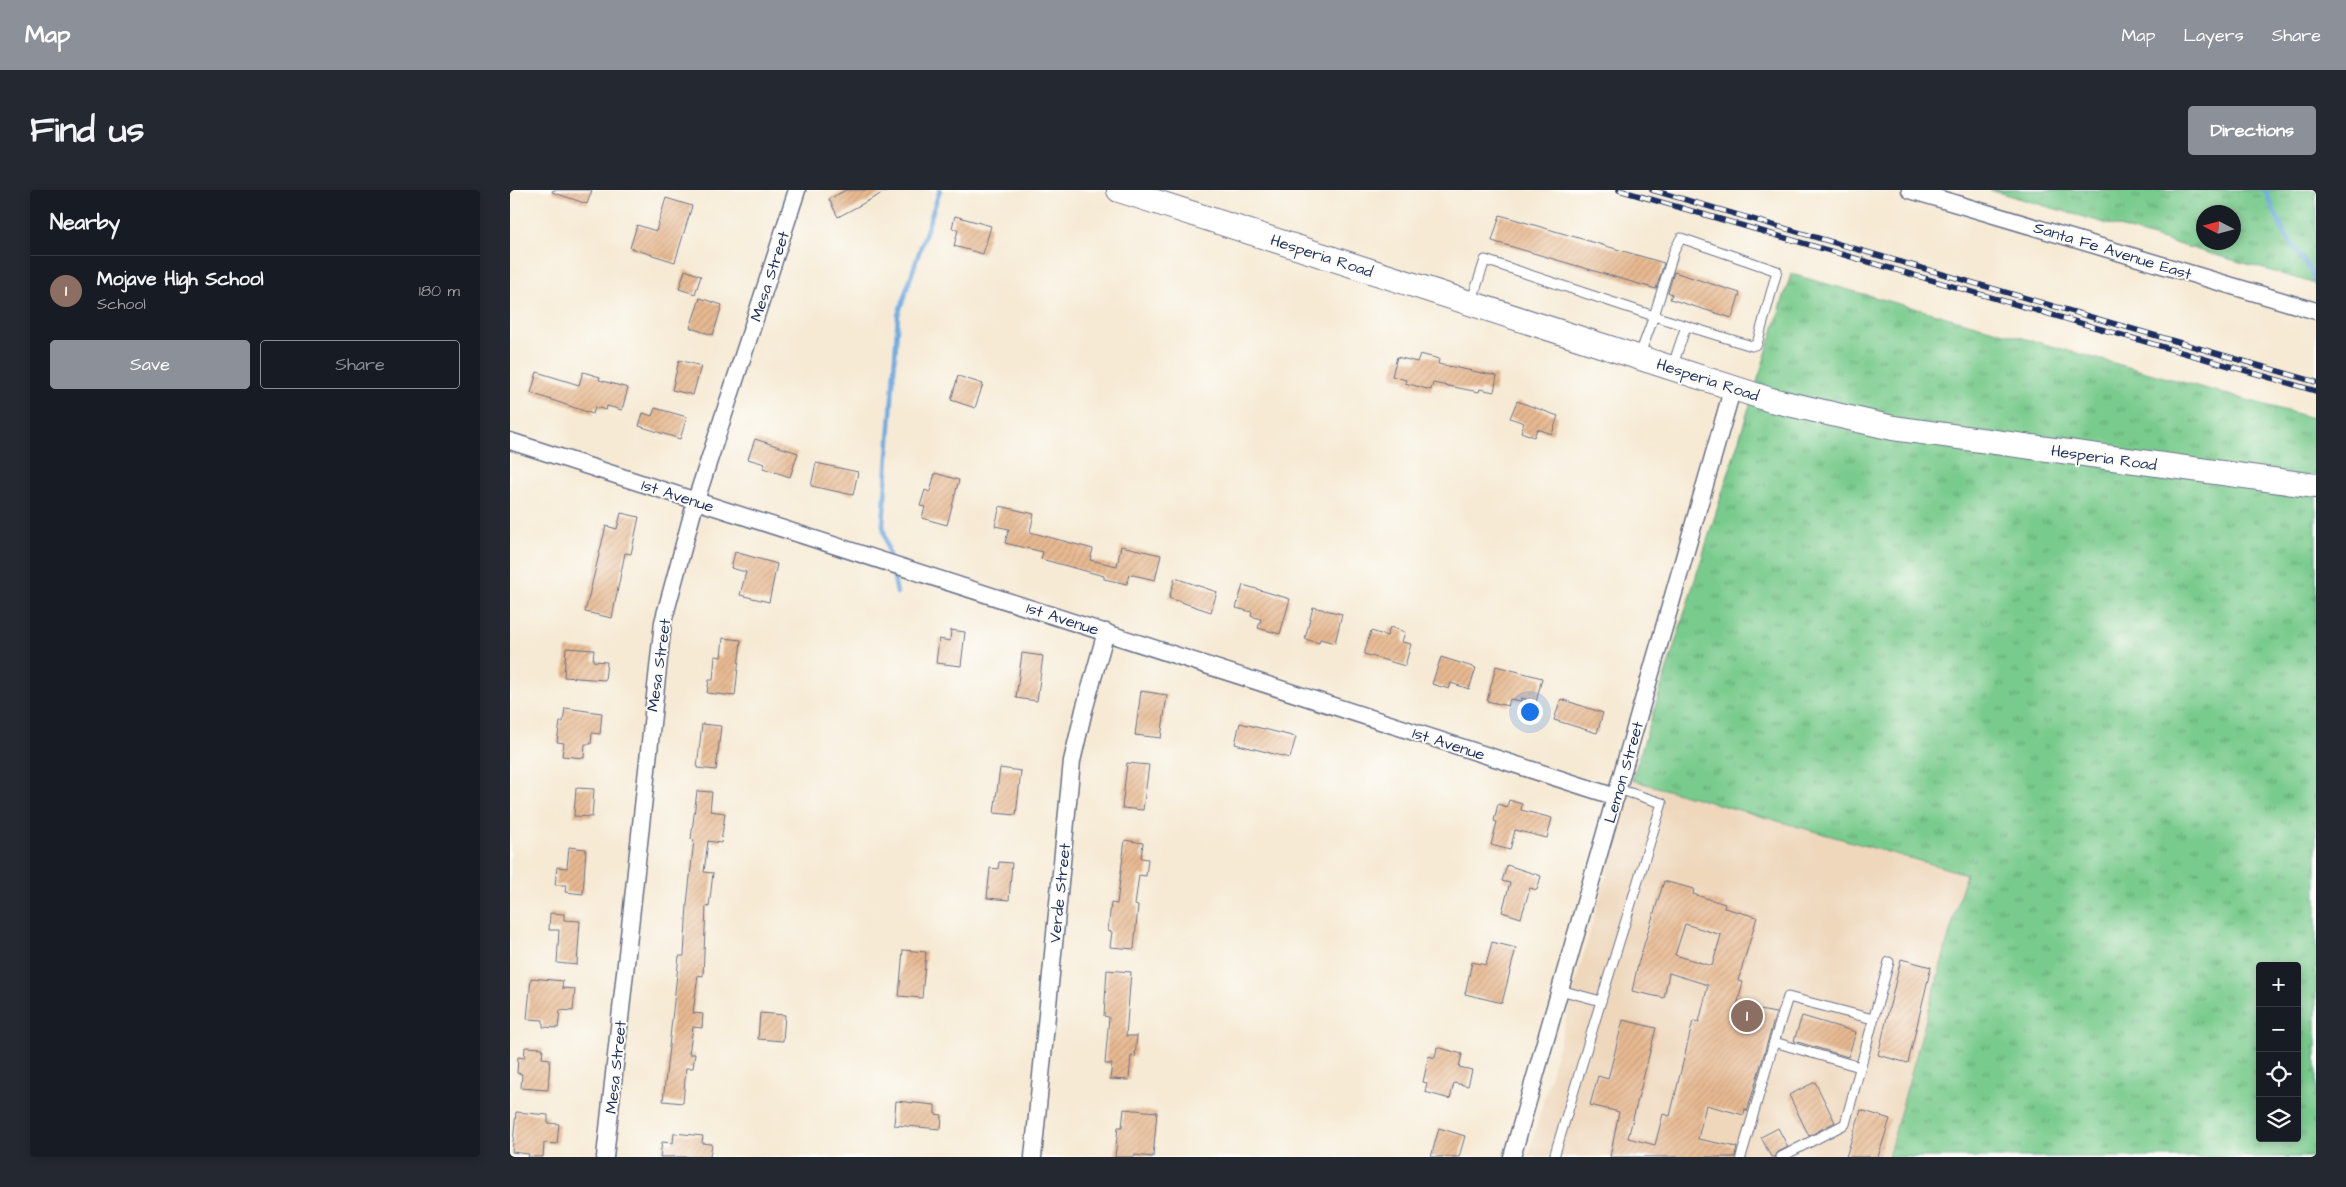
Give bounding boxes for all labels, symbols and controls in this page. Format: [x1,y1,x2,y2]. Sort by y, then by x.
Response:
text: Map [25,18,70,52]
text: Map [2121,23,2155,48]
text: Layers [2183,23,2244,48]
text: Share [2272,23,2321,48]
text: Find us [30,106,144,155]
button: Directions [2188,106,2316,155]
north arrow [2196,205,2241,250]
text: Nearby [50,208,120,237]
street label: Santa Fe Avenue East [2031,216,2195,286]
street label: Mesa Street [745,228,795,324]
street label: Hesperia Road [1268,229,1376,283]
text: Mojave High School [97,266,263,293]
text: 1 [65,280,67,302]
text: 180 m [419,280,460,302]
text: School [97,293,146,315]
button: Save [50,340,250,389]
button: Share [260,340,460,389]
street label: Hesperia Road [1654,353,1762,407]
street label: Hesperia Road [2050,440,2158,476]
street label: 1st Avenue [639,474,717,518]
street label: 1st Avenue [1024,597,1102,641]
street label: Mesa Street [642,617,676,713]
your location [1517,699,1543,725]
street label: Lemon Street [1599,718,1649,826]
street label: 1st Avenue [1410,722,1488,766]
street label: Verde Street [1044,842,1076,944]
map controls [2256,962,2301,1142]
button: + [2256,962,2301,1007]
pin: 1 [1731,997,1763,1035]
button: − [2256,1007,2301,1052]
street label: Mesa Street [600,1019,632,1115]
button: locate [2256,1052,2301,1097]
button: layers [2256,1097,2301,1142]

